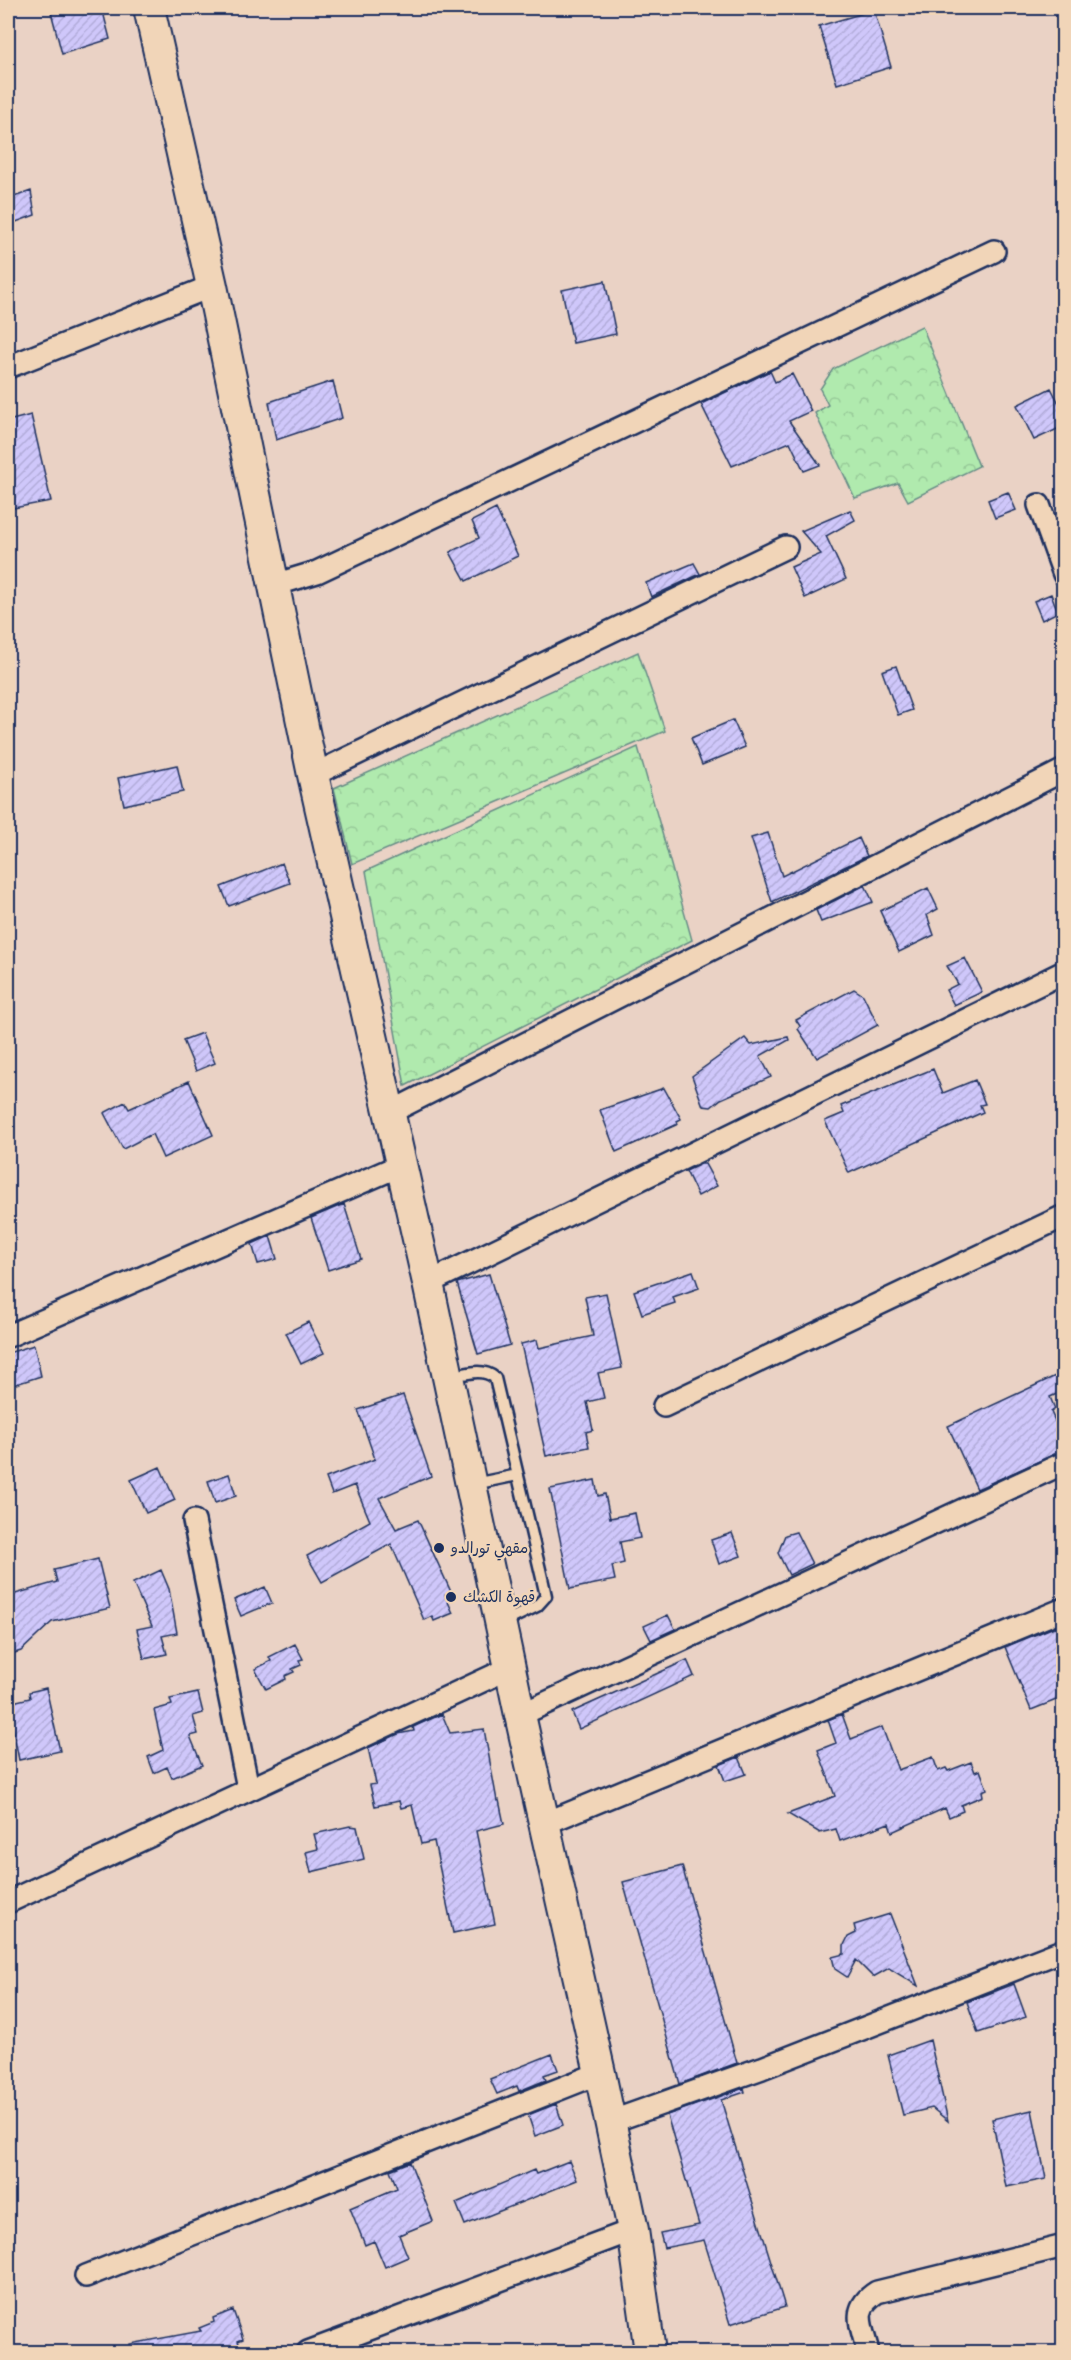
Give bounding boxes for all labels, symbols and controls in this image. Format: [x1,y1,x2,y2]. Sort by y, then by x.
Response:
place label: مقهي تورالدو [450,1539,528,1561]
marker: مقهي تورالدو [432,1541,446,1555]
place label: قهوة الكشك [463,1588,535,1607]
marker: قهوة الكشك [444,1590,458,1604]

